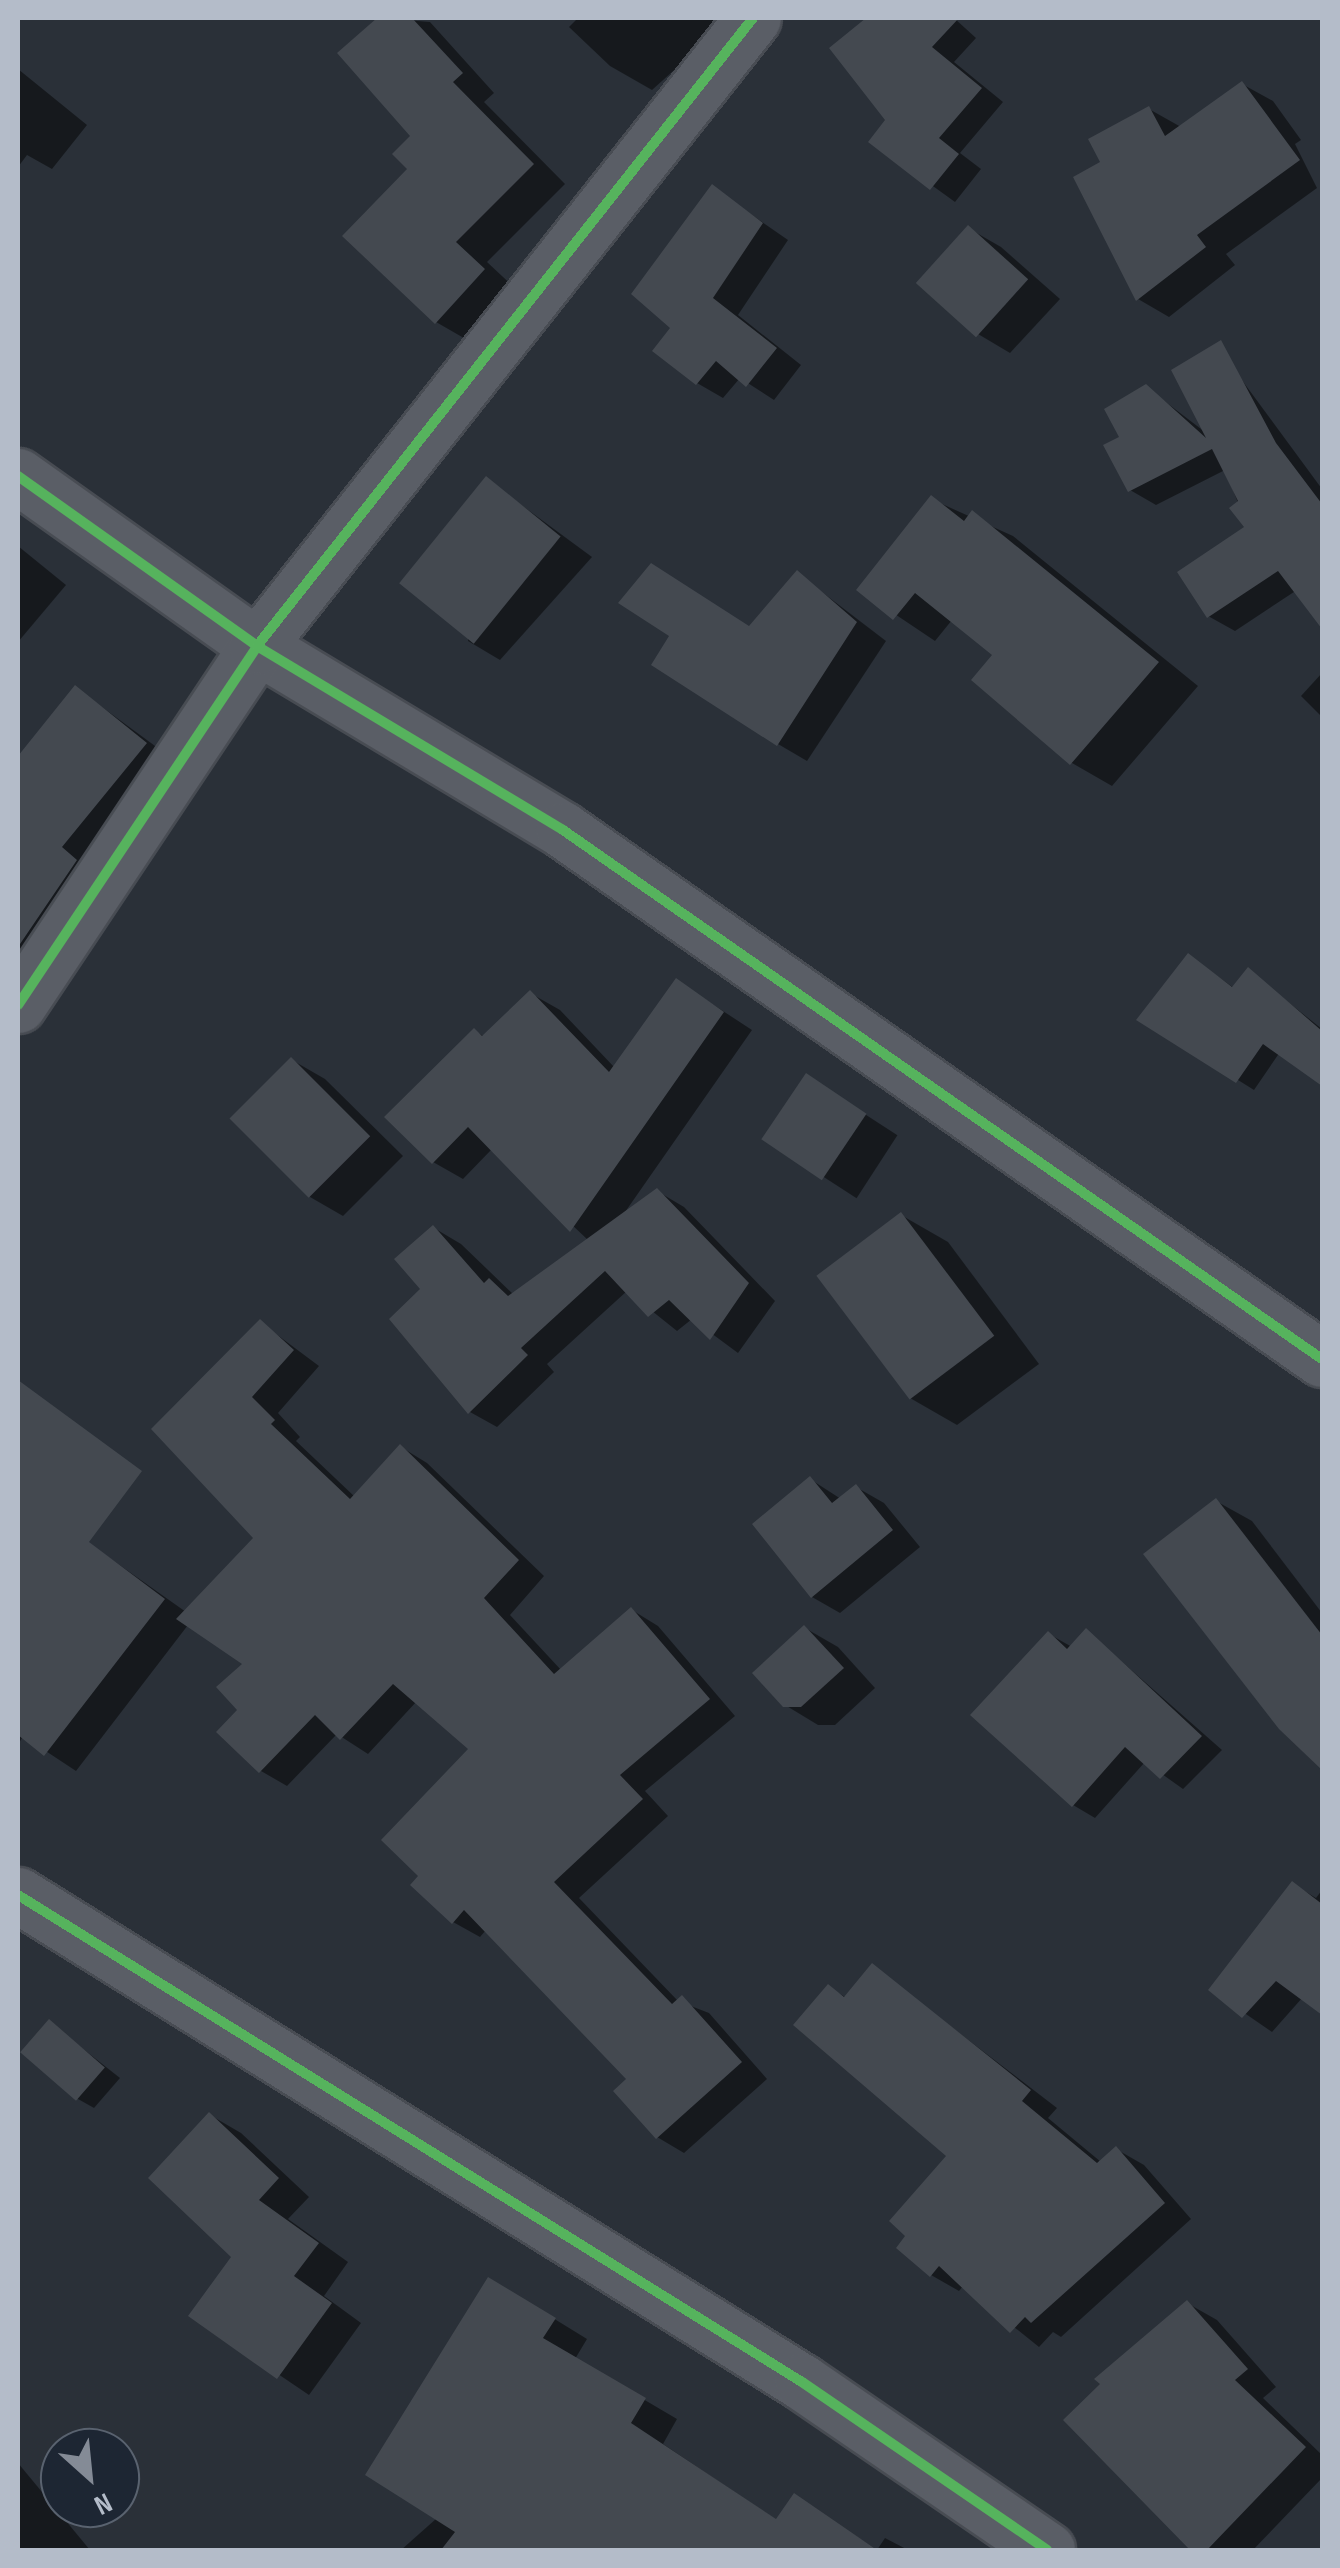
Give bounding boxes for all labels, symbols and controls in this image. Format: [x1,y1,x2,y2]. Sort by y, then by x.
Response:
north arrow [40,2428,140,2528]
text: N [89,2485,117,2521]

